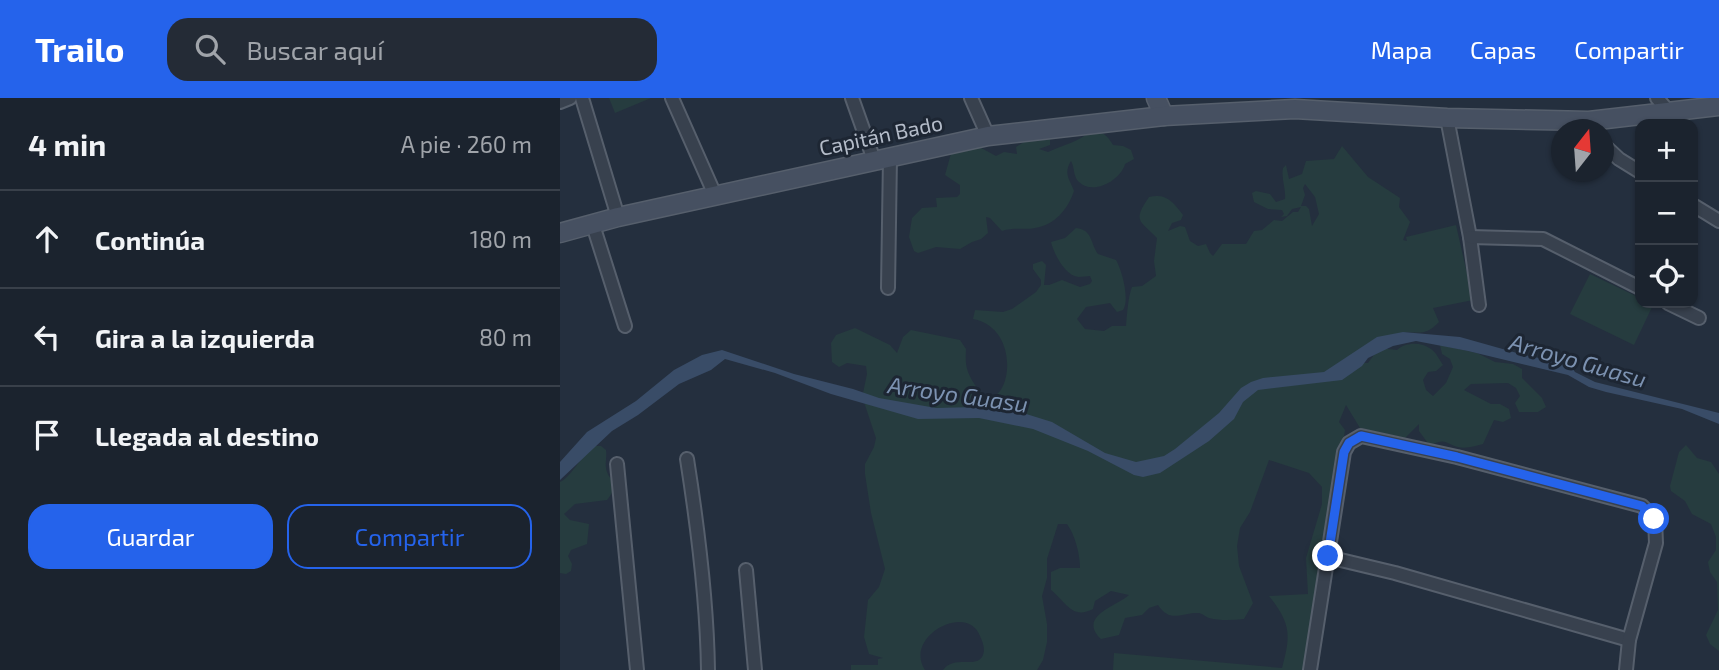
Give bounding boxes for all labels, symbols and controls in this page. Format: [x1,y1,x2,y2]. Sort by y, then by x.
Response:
search box [167,18,657,81]
text: Trailo [35,29,125,69]
icon: search [191,30,229,68]
text: Buscar aquí [247,34,384,65]
text: Mapa [1371,35,1432,64]
text: Capas [1470,35,1536,64]
text: Compartir [1574,35,1684,64]
street label: Capitán Bado [817,109,945,160]
north arrow [1551,119,1614,182]
map controls [1635,119,1698,308]
button: + [1635,119,1698,182]
text: 4 min [28,126,106,162]
text: A pie · 260 m [401,130,532,158]
button: − [1635,182,1698,245]
icon: ahead [28,220,66,258]
text: Continúa [95,224,205,255]
text: 180 m [470,225,532,253]
button: locate [1635,245,1698,308]
icon: left [28,318,66,356]
text: Gira a la izquierda [95,322,315,353]
text: 80 m [479,323,532,351]
water label: Arroyo Guasu [1506,327,1650,393]
water label: Arroyo Guasu [885,370,1030,418]
icon: arrive [28,416,66,454]
text: Llegada al destino [95,420,319,451]
route start [1638,503,1669,534]
button: Guardar [28,504,273,569]
button: Compartir [287,504,532,569]
route end [1312,540,1343,571]

